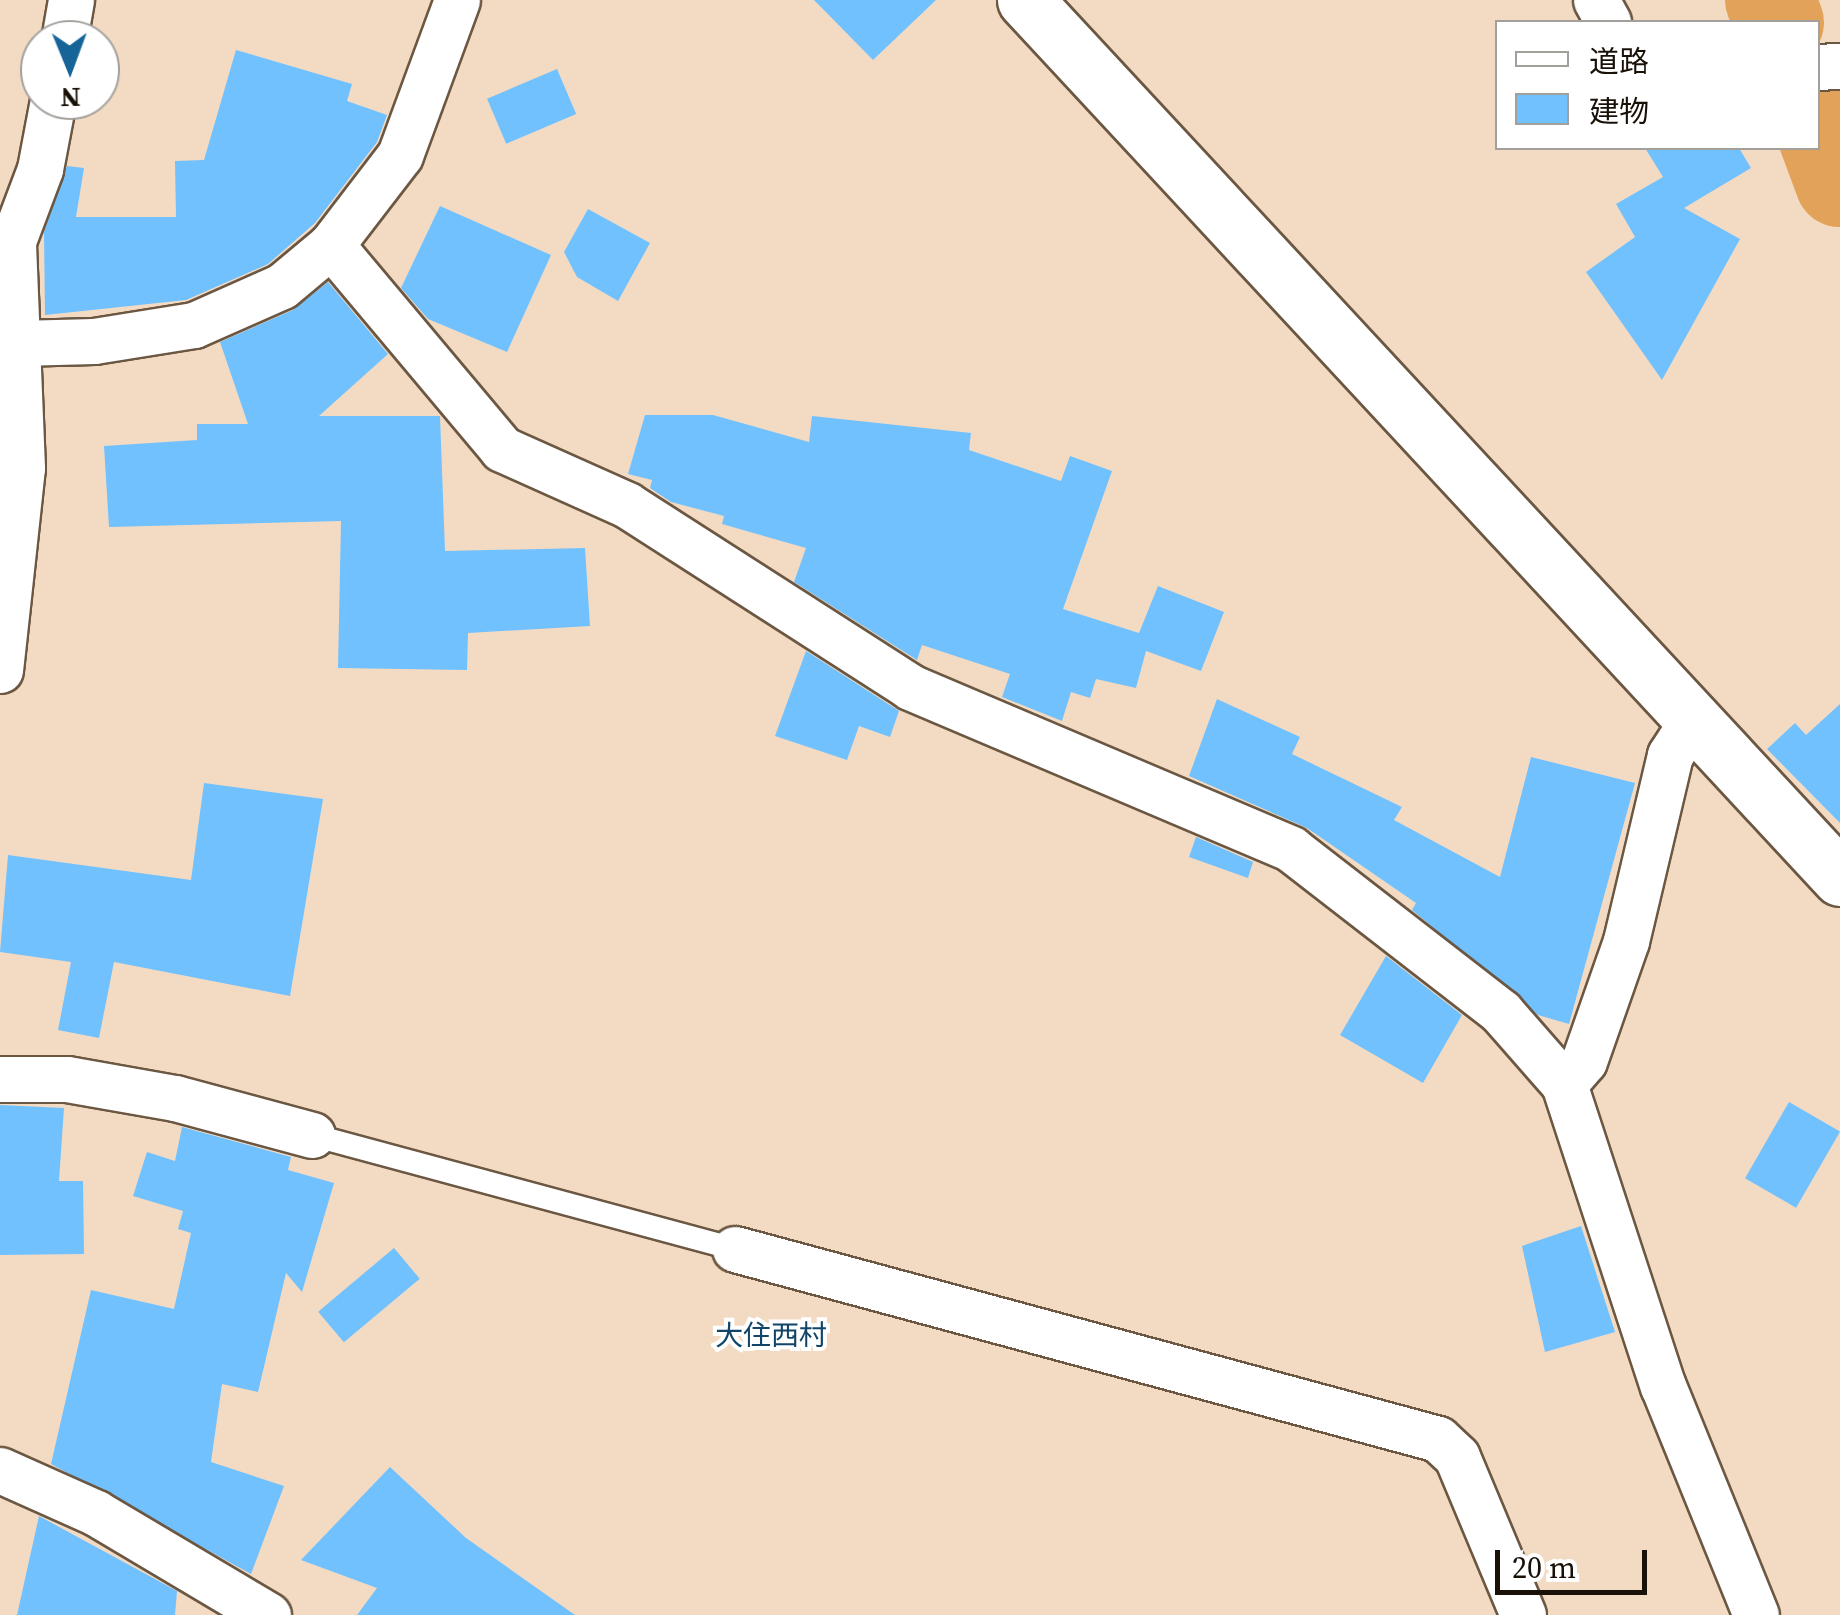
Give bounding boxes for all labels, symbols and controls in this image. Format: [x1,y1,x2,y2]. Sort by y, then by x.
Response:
north arrow [20,20,120,120]
legend [1495,20,1820,150]
text: 道路 [1589,41,1649,82]
text: N [60,79,81,117]
text: 建物 [1589,91,1649,132]
district label: 大住西村 [715,1318,827,1352]
scale bar [1500,1530,1652,1592]
text: 20 m [1512,1547,1576,1588]

